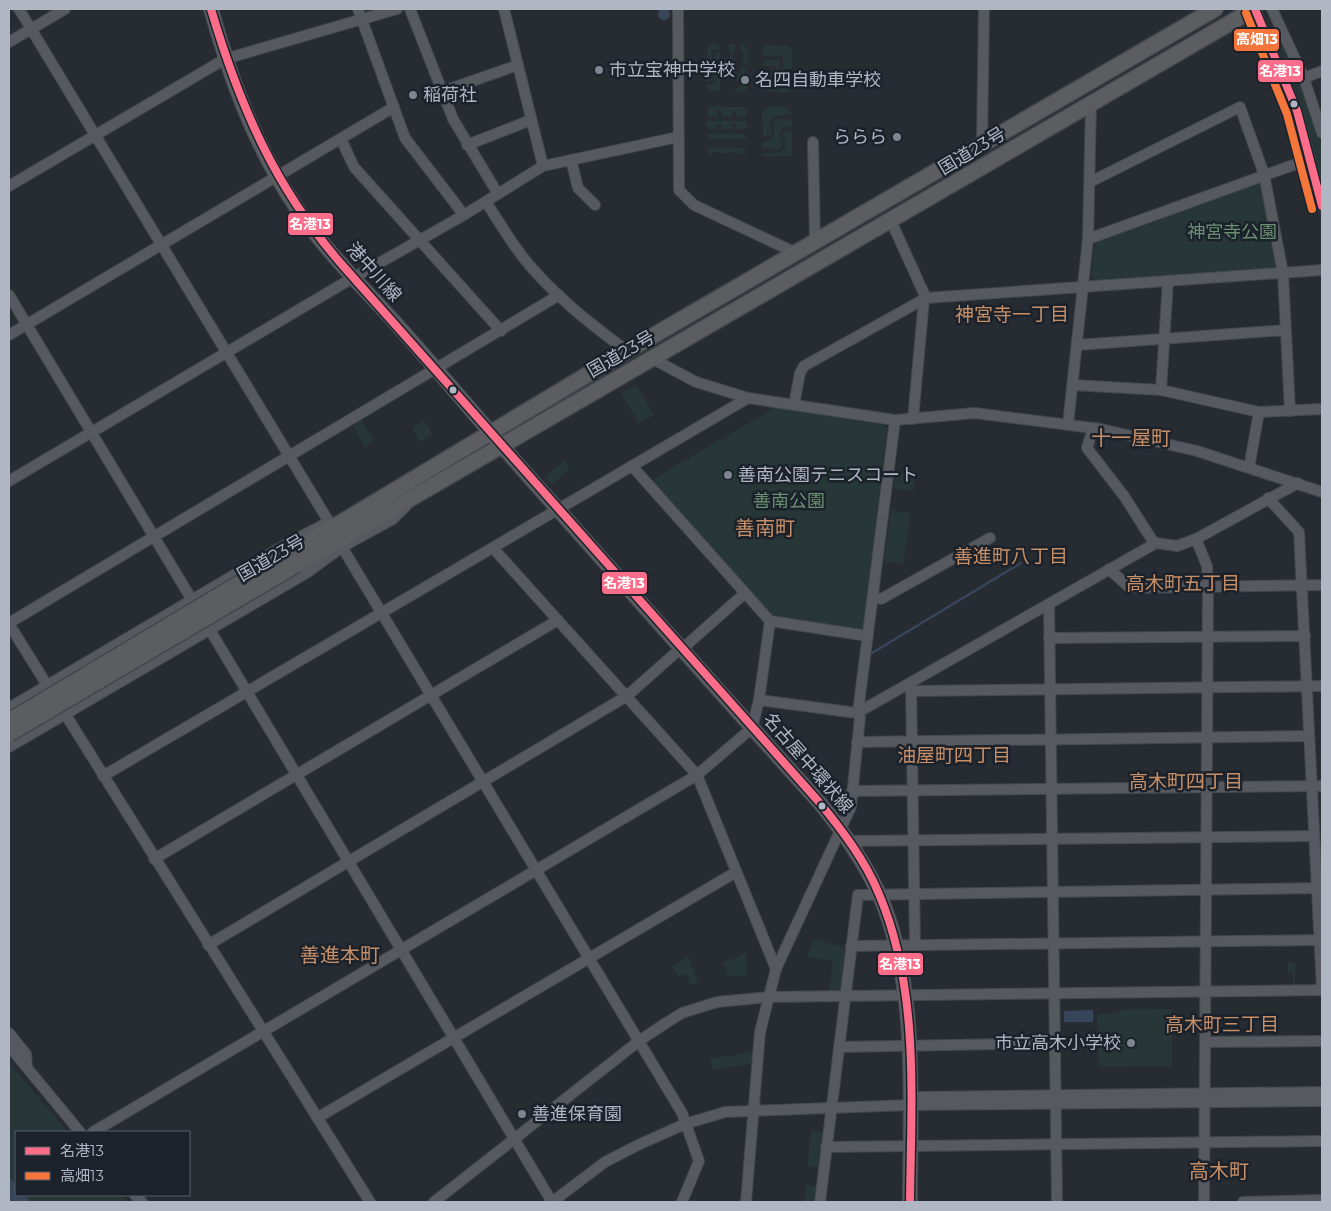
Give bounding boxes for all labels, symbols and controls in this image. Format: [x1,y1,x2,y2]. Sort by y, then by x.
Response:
line badge: 高畑13 [1233,28,1280,52]
text: 高畑13 [1236,30,1278,48]
place label: 市立宝神中学校 [609,59,735,81]
line badge: 名港13 [1257,59,1304,83]
text: 名港13 [1259,62,1301,80]
marker: 市立宝神中学校 [593,64,605,76]
place label: 名四自動車学校 [755,69,881,91]
marker: 名四自動車学校 [739,74,751,86]
place label: 稲荷社 [423,84,477,106]
marker: 稲荷社 [407,89,419,101]
unlabelled marker [1289,99,1299,109]
street label: 国道23号 [934,122,1010,180]
place label: ららら [833,126,887,148]
marker: ららら [891,131,903,143]
line badge: 名港13 [287,212,334,236]
text: 名港13 [289,215,331,233]
park label: 神宮寺公園 [1187,221,1277,243]
street label: 港中川線 [342,238,406,306]
district label: 神宮寺一丁目 [955,303,1069,326]
street label: 国道23号 [583,326,659,382]
unlabelled marker [448,385,458,395]
district label: 十一屋町 [1091,426,1171,450]
place label: 善南公園テニスコート [738,464,918,486]
marker: 善南公園テニスコート [722,469,734,481]
park label: 善南公園 [753,490,825,512]
district label: 善南町 [735,516,795,540]
street label: 国道23号 [233,530,309,586]
district label: 善進町八丁目 [954,545,1068,568]
line badge: 名港13 [601,571,648,595]
district label: 高木町五丁目 [1126,572,1240,595]
text: 名港13 [603,574,645,592]
street label: 名古屋中環状線 [758,708,858,818]
district label: 油屋町四丁目 [897,744,1011,767]
district label: 高木町四丁目 [1129,770,1243,793]
unlabelled marker [817,801,827,811]
district label: 善進本町 [300,943,380,967]
line badge: 名港13 [877,952,924,976]
text: 名港13 [879,955,921,973]
district label: 高木町三丁目 [1165,1013,1279,1036]
place label: 市立高木小学校 [995,1032,1121,1054]
marker: 市立高木小学校 [1125,1037,1137,1049]
place label: 善進保育園 [532,1103,622,1125]
marker: 善進保育園 [516,1108,528,1120]
legend [15,1131,190,1196]
text: 名港13 [60,1141,104,1160]
district label: 高木町 [1189,1159,1249,1183]
text: 高畑13 [60,1166,104,1185]

